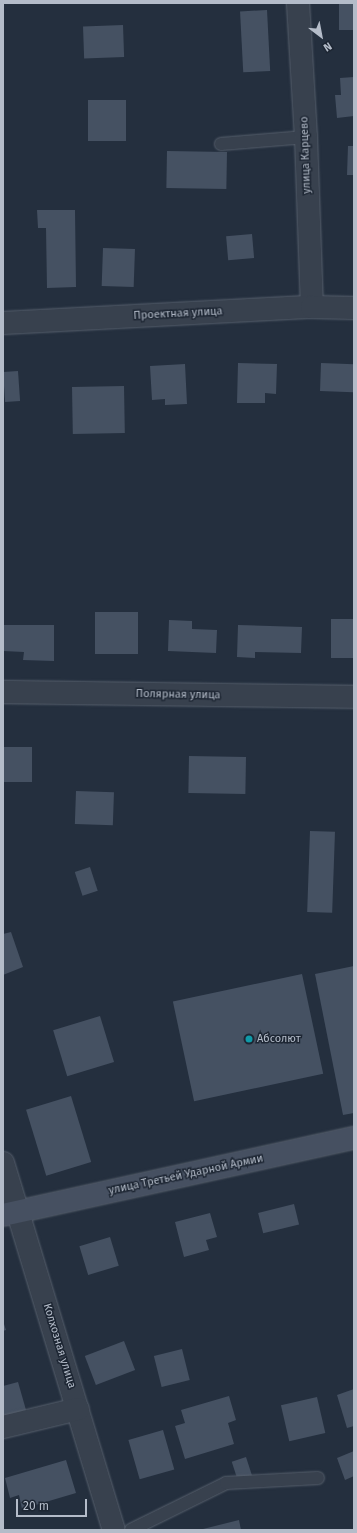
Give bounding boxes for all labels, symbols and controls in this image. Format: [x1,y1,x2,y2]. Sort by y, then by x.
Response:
north arrow [301,16,341,56]
text: N [321,39,334,54]
street label: улица Карцево [298,116,314,194]
street label: Проектная улица [133,305,223,323]
street label: Полярная улица [135,688,221,702]
place label: Абсолют [257,1032,301,1046]
marker: Абсолют [244,1034,254,1044]
street label: улица Третьей Ударной Армии [108,1152,264,1198]
street label: Колхозная улица [40,1302,78,1390]
scale bar [18,1491,89,1517]
text: 20 m [23,1499,49,1513]

